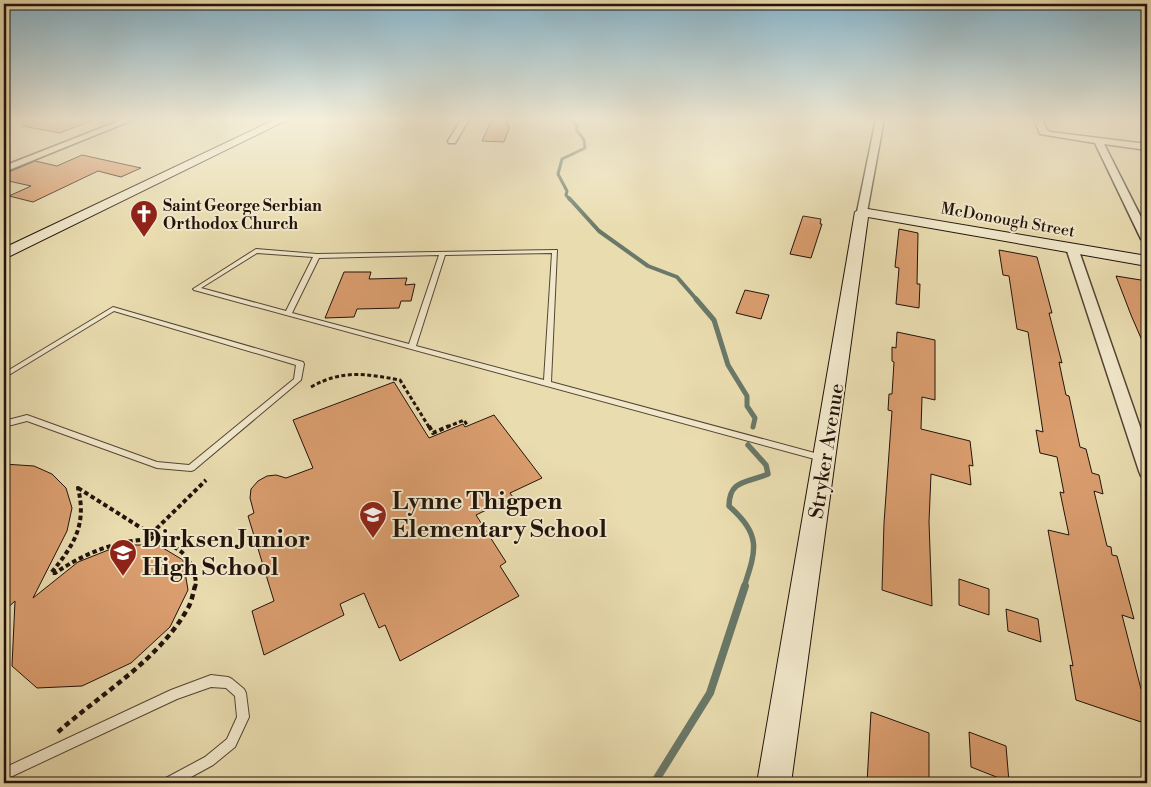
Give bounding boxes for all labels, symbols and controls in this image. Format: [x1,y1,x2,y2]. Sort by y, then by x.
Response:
place label: Saint George Serbian Orthodox Church [163,196,322,234]
street label: McDonough Street [939,198,1077,242]
church icon: Saint George Serbian Orthodox Church [129,199,159,238]
street label: Stryker Avenue [804,382,851,521]
place label: Lynne Thigpen Elementary School [392,487,607,545]
school or university icon: Lynne Thigpen Elementary School [358,500,388,539]
place label: Dirksen Junior High School [142,525,310,583]
school or university icon: Dirksen Junior High School [108,538,138,577]

